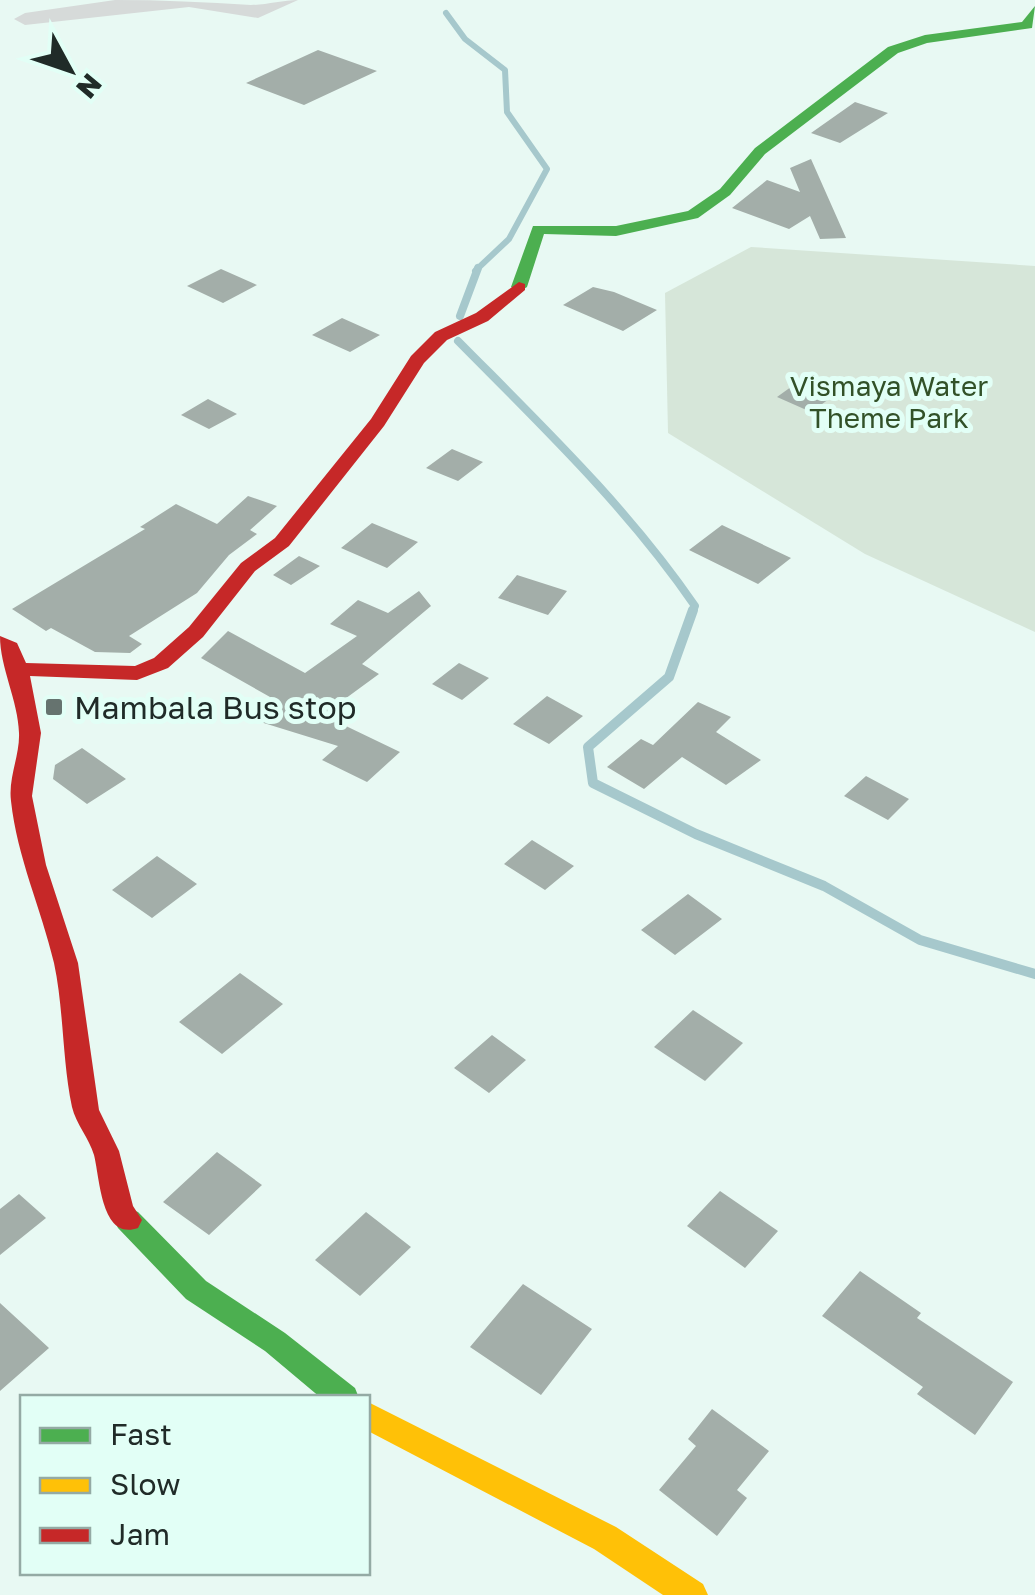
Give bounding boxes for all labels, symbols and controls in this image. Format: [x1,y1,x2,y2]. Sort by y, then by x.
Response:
north arrow [20,20,120,120]
text: N [70,68,109,105]
park label: Vismaya Water Theme Park [790,369,988,434]
place label: Mambala Bus stop [74,688,356,726]
marker: Mambala Bus stop [43,696,65,718]
legend [20,1395,370,1575]
text: Fast [110,1416,172,1452]
text: Slow [110,1466,181,1502]
text: Jam [110,1516,170,1552]

